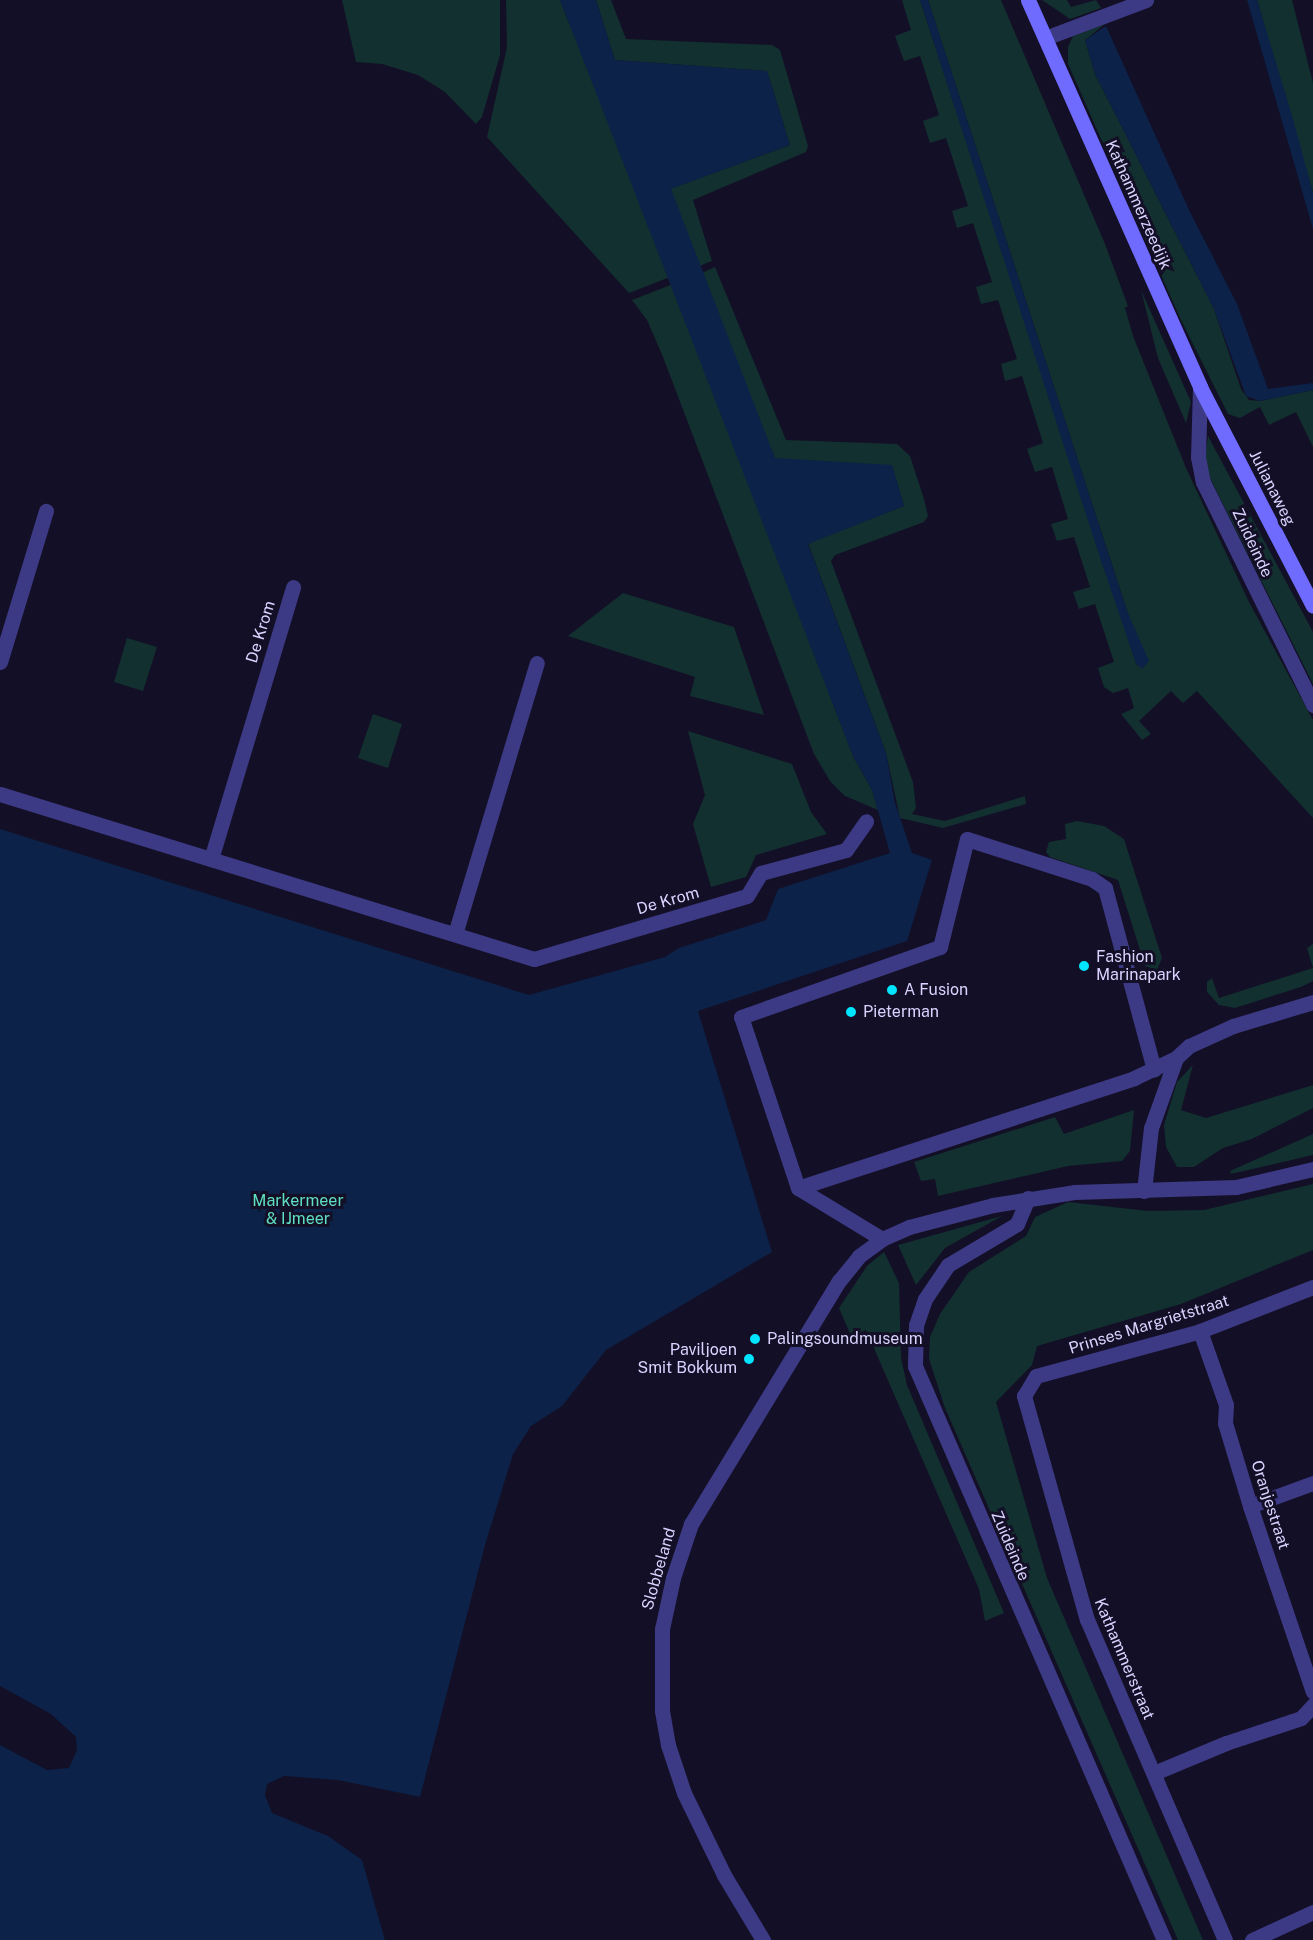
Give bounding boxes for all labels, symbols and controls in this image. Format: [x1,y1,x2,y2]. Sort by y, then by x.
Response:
street label: Kathammerzeedijk [1101,137,1175,273]
street label: Julianaweg [1245,447,1299,529]
street label: Zuideinde [1228,505,1276,581]
street label: De Krom [242,599,280,665]
street label: De Krom [635,883,701,919]
place label: Fashion Marinapark [1096,947,1181,985]
marker: Fashion Marinapark [1077,959,1091,973]
place label: A Fusion [904,980,968,1000]
marker: A Fusion [885,983,899,997]
place label: Pieterman [863,1002,939,1022]
marker: Pieterman [844,1005,858,1019]
park label: Markermeer & IJmeer [252,1191,344,1229]
street label: Prinses Margrietstraat [1067,1291,1231,1359]
place label: Palingsoundmuseum [767,1329,922,1349]
marker: Palingsoundmuseum [748,1332,762,1346]
place label: Paviljoen Smit Bokkum [638,1340,737,1378]
marker: Paviljoen Smit Bokkum [742,1352,756,1366]
street label: Oranjestraat [1247,1458,1293,1552]
street label: Zuideinde [987,1508,1033,1584]
street label: Slobbeland [638,1526,680,1612]
street label: Kathammerstraat [1090,1595,1158,1723]

